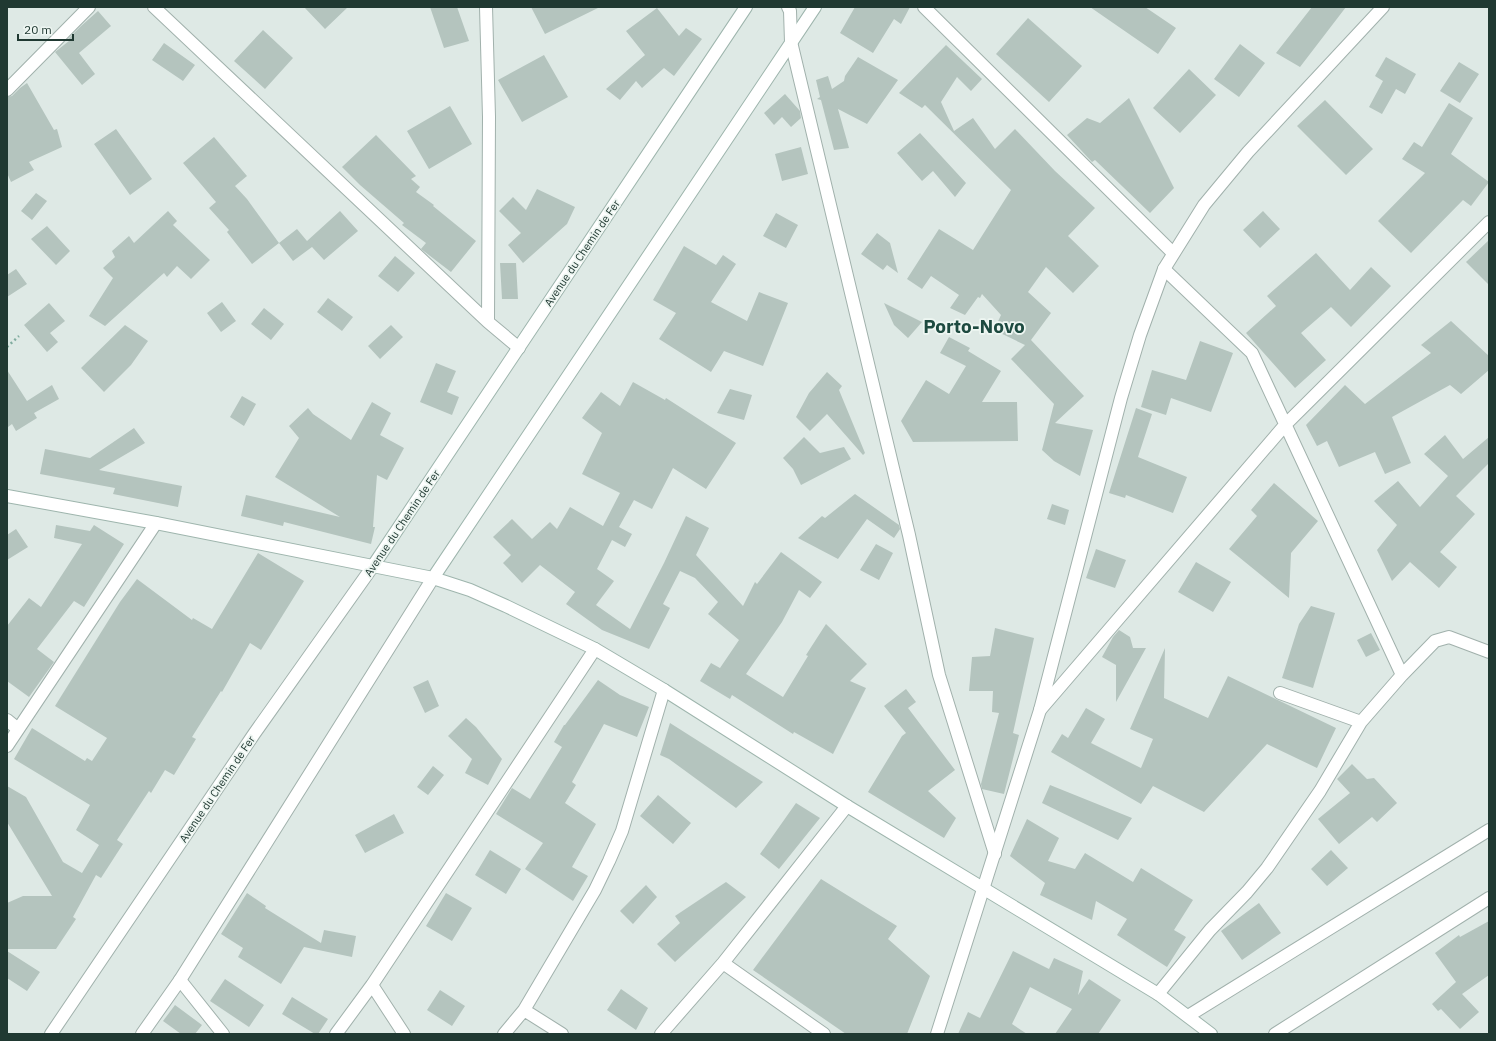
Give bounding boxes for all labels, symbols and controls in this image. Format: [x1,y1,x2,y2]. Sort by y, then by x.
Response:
scale bar [18,16,73,42]
text: 20 m [24,22,52,37]
street label: Avenue du Chemin de Fer [541,197,623,309]
district label: Porto-Novo [923,314,1025,338]
street label: Avenue du Chemin de Fer [361,467,443,579]
street label: Avenue du Chemin de Fer [176,733,258,845]

